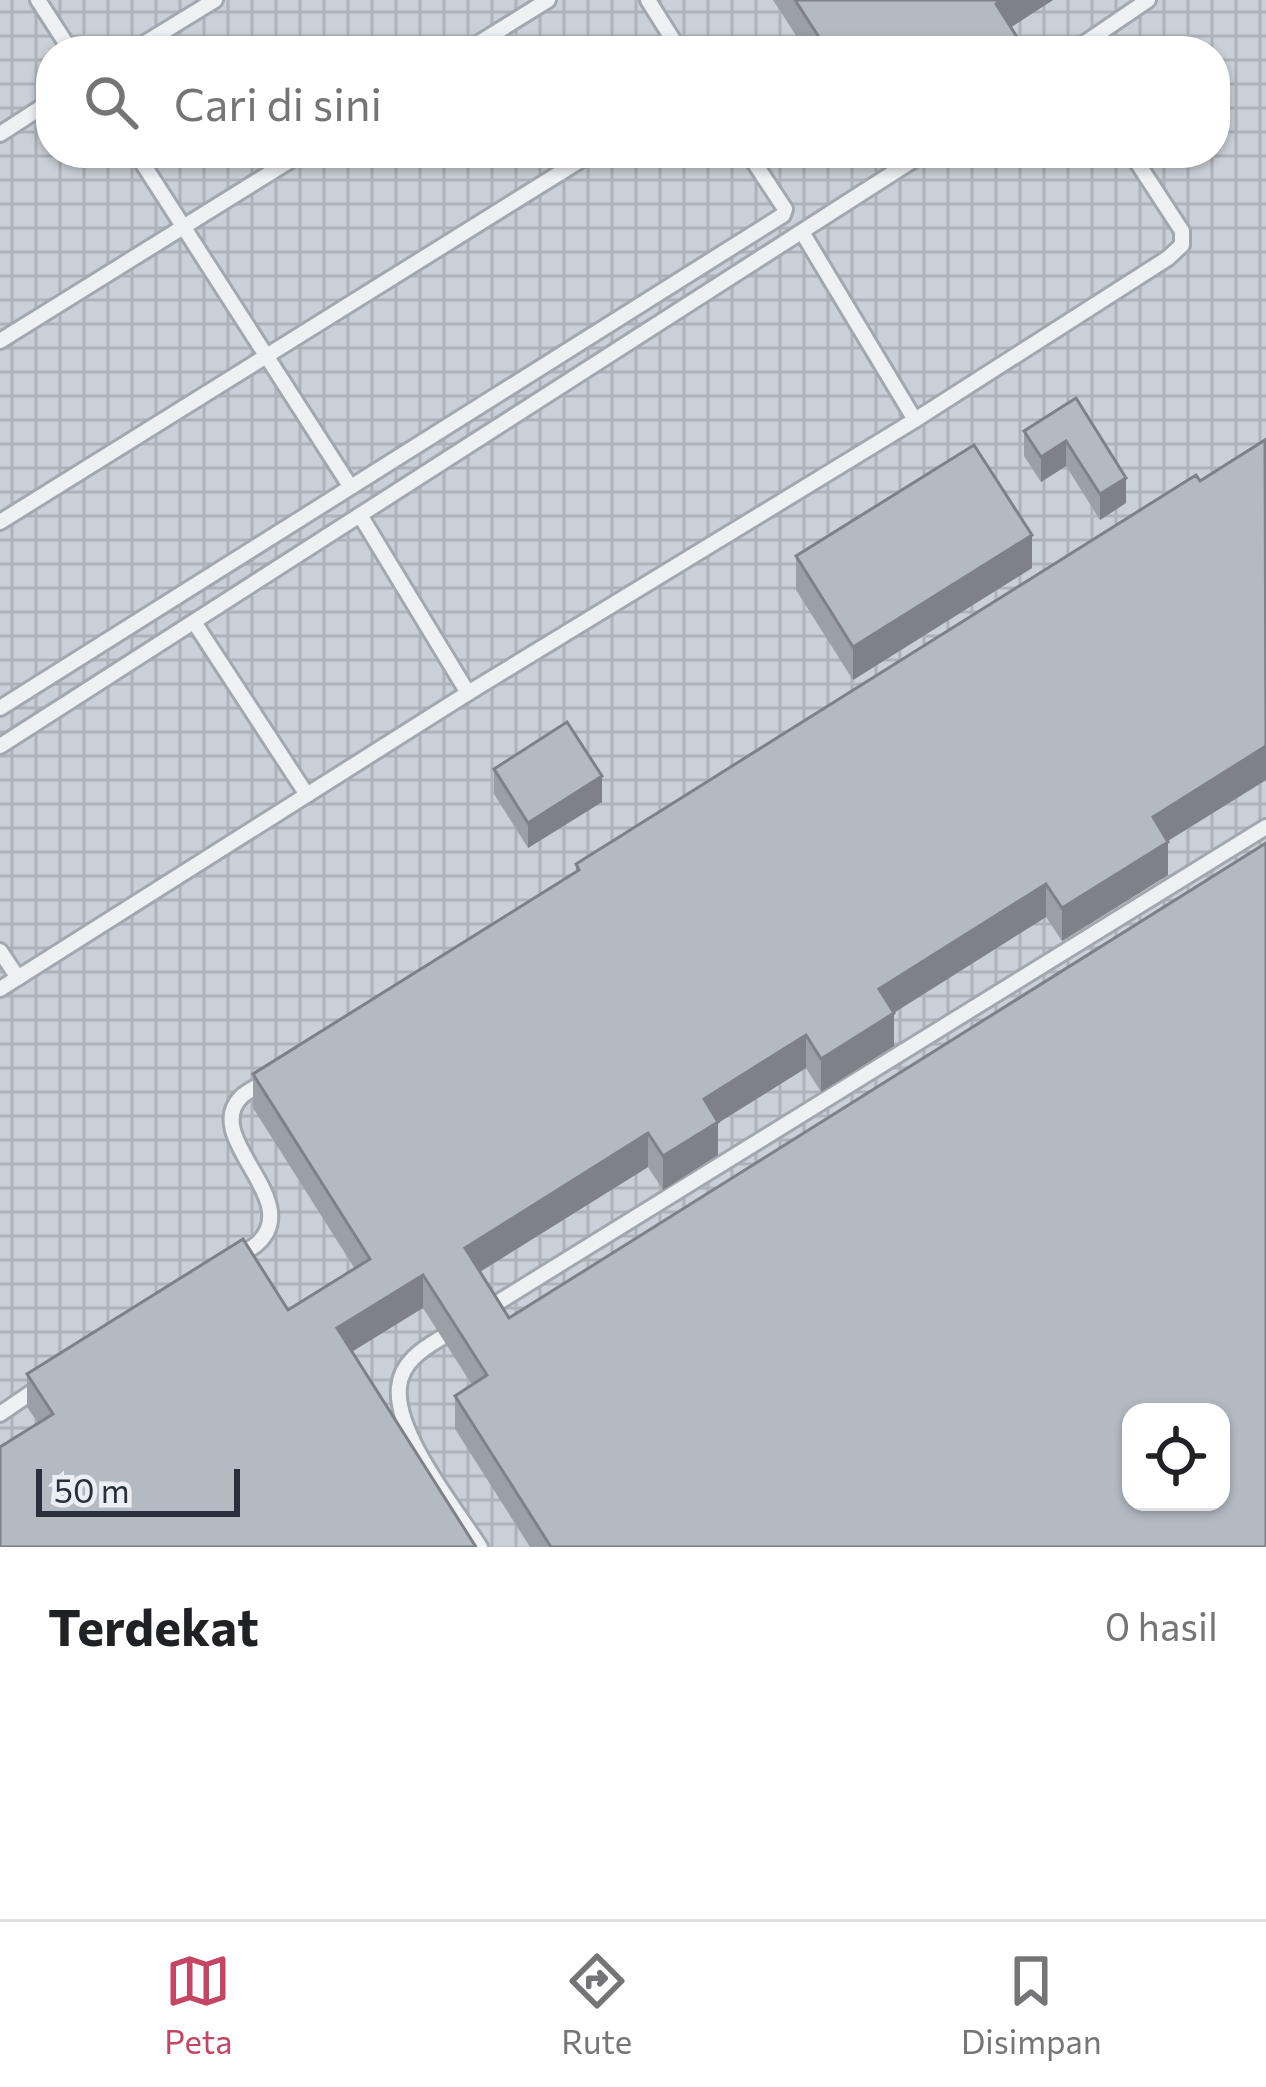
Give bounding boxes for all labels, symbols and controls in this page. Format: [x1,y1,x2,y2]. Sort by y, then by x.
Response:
search box [36,36,1230,168]
icon: search [78,69,144,135]
text: Cari di sini [174,75,382,130]
map controls [1122,1403,1230,1511]
button: locate [1122,1403,1230,1511]
scale bar [36,1463,240,1516]
text: 50 m [54,1469,130,1510]
text: Terdekat [48,1594,259,1657]
text: 0 hasil [1105,1601,1218,1649]
tab: Peta [164,1948,232,2061]
tab: Rute [561,1948,632,2061]
tab: Disimpan [961,1948,1102,2061]

